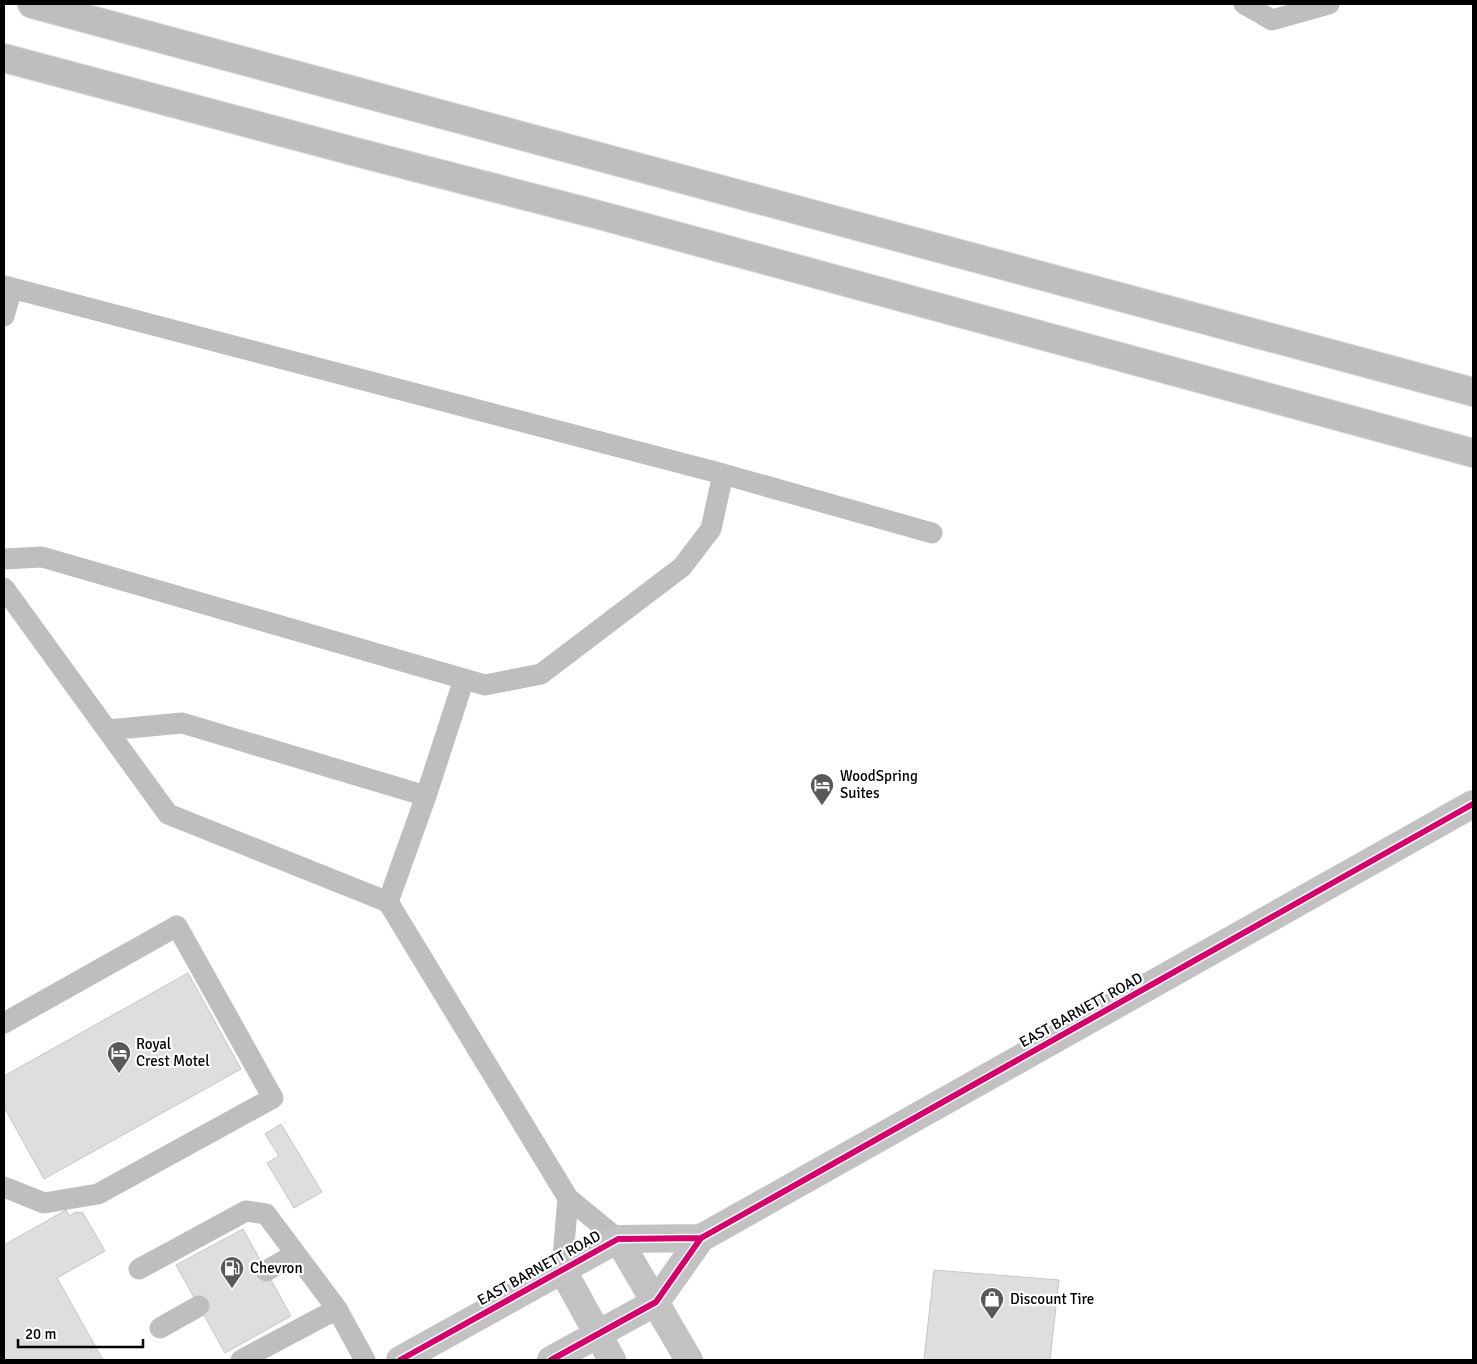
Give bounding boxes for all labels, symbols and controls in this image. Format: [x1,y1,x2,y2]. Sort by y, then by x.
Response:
place label: WoodSpring Suites [840,767,918,802]
hotel icon: WoodSpring Suites [809,772,835,806]
street label: EAST BARNETT ROAD [1016,969,1146,1051]
place label: Royal Crest Motel [136,1035,210,1070]
hotel icon: Royal Crest Motel [106,1040,132,1074]
street label: EAST BARNETT ROAD [474,1227,604,1309]
fuel station icon: Chevron [219,1255,245,1289]
place label: Chevron [250,1259,303,1277]
shop icon: Discount Tire [979,1286,1005,1320]
place label: Discount Tire [1010,1290,1094,1308]
scale bar [18,1316,142,1348]
text: 20 m [25,1325,56,1343]

